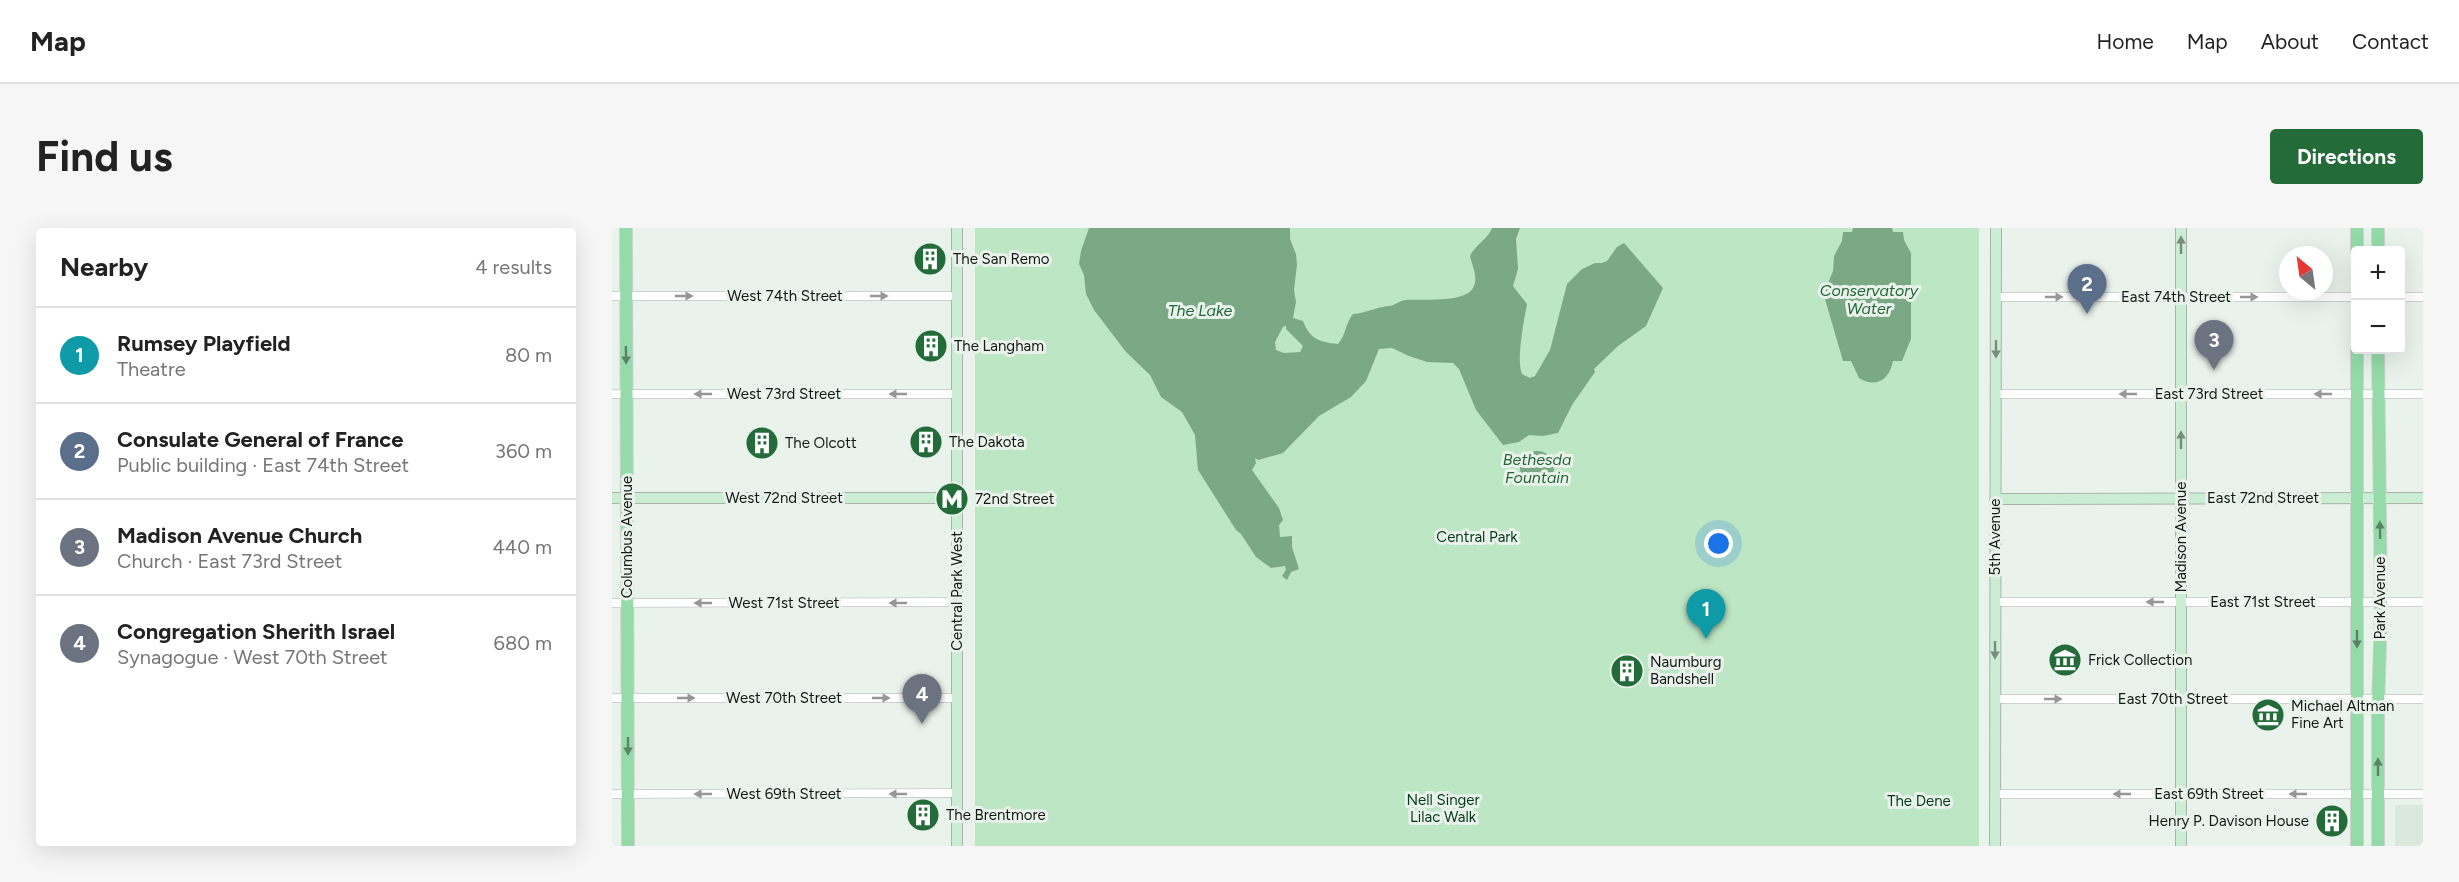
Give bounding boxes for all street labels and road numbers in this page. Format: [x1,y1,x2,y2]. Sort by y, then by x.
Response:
street label: West 74th Street [727,287,843,305]
street label: East 74th Street [2121,288,2231,306]
street label: West 73rd Street [727,385,841,403]
street label: East 73rd Street [2155,385,2264,403]
street label: Columbus Avenue [618,476,636,598]
street label: Madison Avenue [2172,481,2190,593]
street label: West 72nd Street [725,489,843,507]
street label: East 72nd Street [2207,489,2319,507]
street label: 5th Avenue [1986,498,2004,576]
street label: Central Park West [948,531,966,651]
street label: Park Avenue [2371,557,2389,639]
street label: East 71st Street [2210,593,2316,611]
street label: West 71st Street [729,594,840,612]
street label: West 70th Street [726,689,842,707]
street label: East 70th Street [2118,690,2228,708]
street label: West 69th Street [726,785,842,803]
street label: East 69th Street [2154,785,2264,803]

